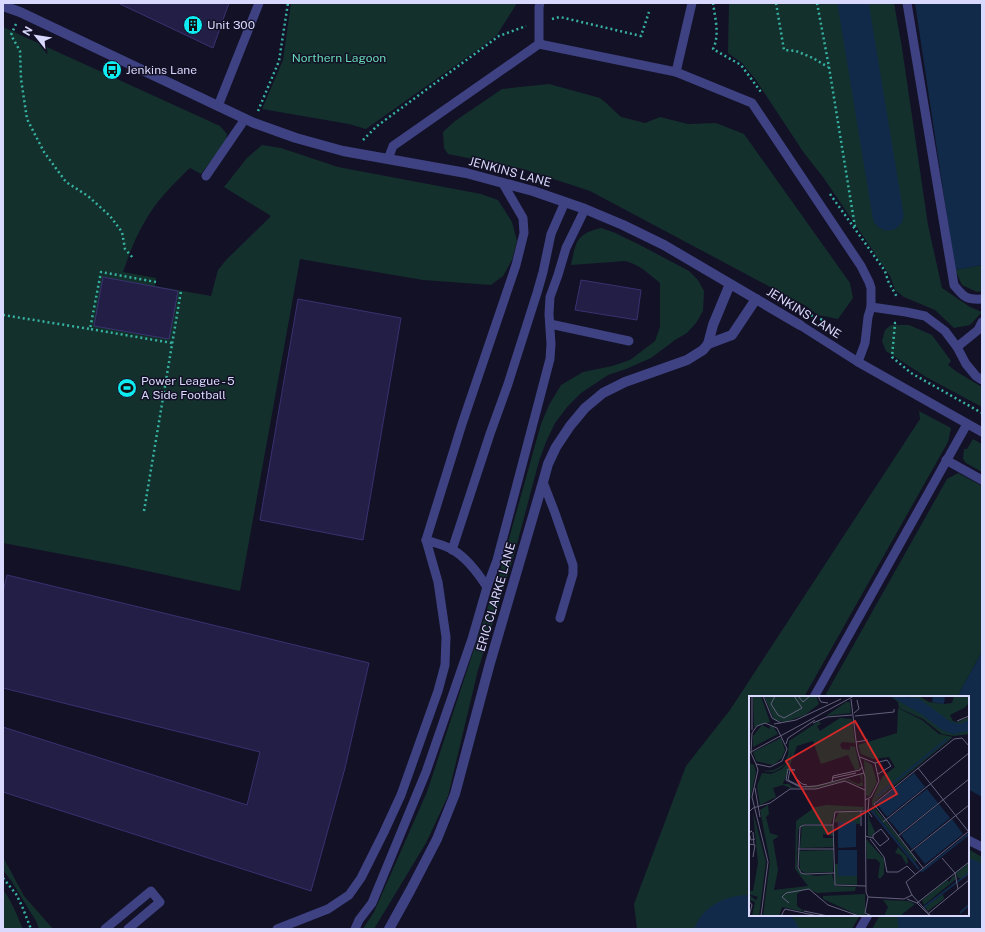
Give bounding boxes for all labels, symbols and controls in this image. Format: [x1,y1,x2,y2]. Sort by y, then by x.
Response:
building icon: Unit 300 [182,14,204,36]
north arrow [16,16,56,56]
place label: Unit 300 [207,18,255,32]
text: N [20,24,35,38]
park label: Northern Lagoon [292,51,386,65]
bus stop icon: Jenkins Lane [101,59,123,81]
place label: Jenkins Lane [126,63,197,77]
street label: JENKINS LANE [467,154,553,190]
street label: JENKINS LANE [764,285,844,341]
place label: Power League - 5 A Side Football [141,374,235,402]
sports icon: Power League - 5 A Side Football [116,377,138,399]
street label: ERIC CLARKE LANE [474,541,518,653]
inset map [749,696,969,916]

